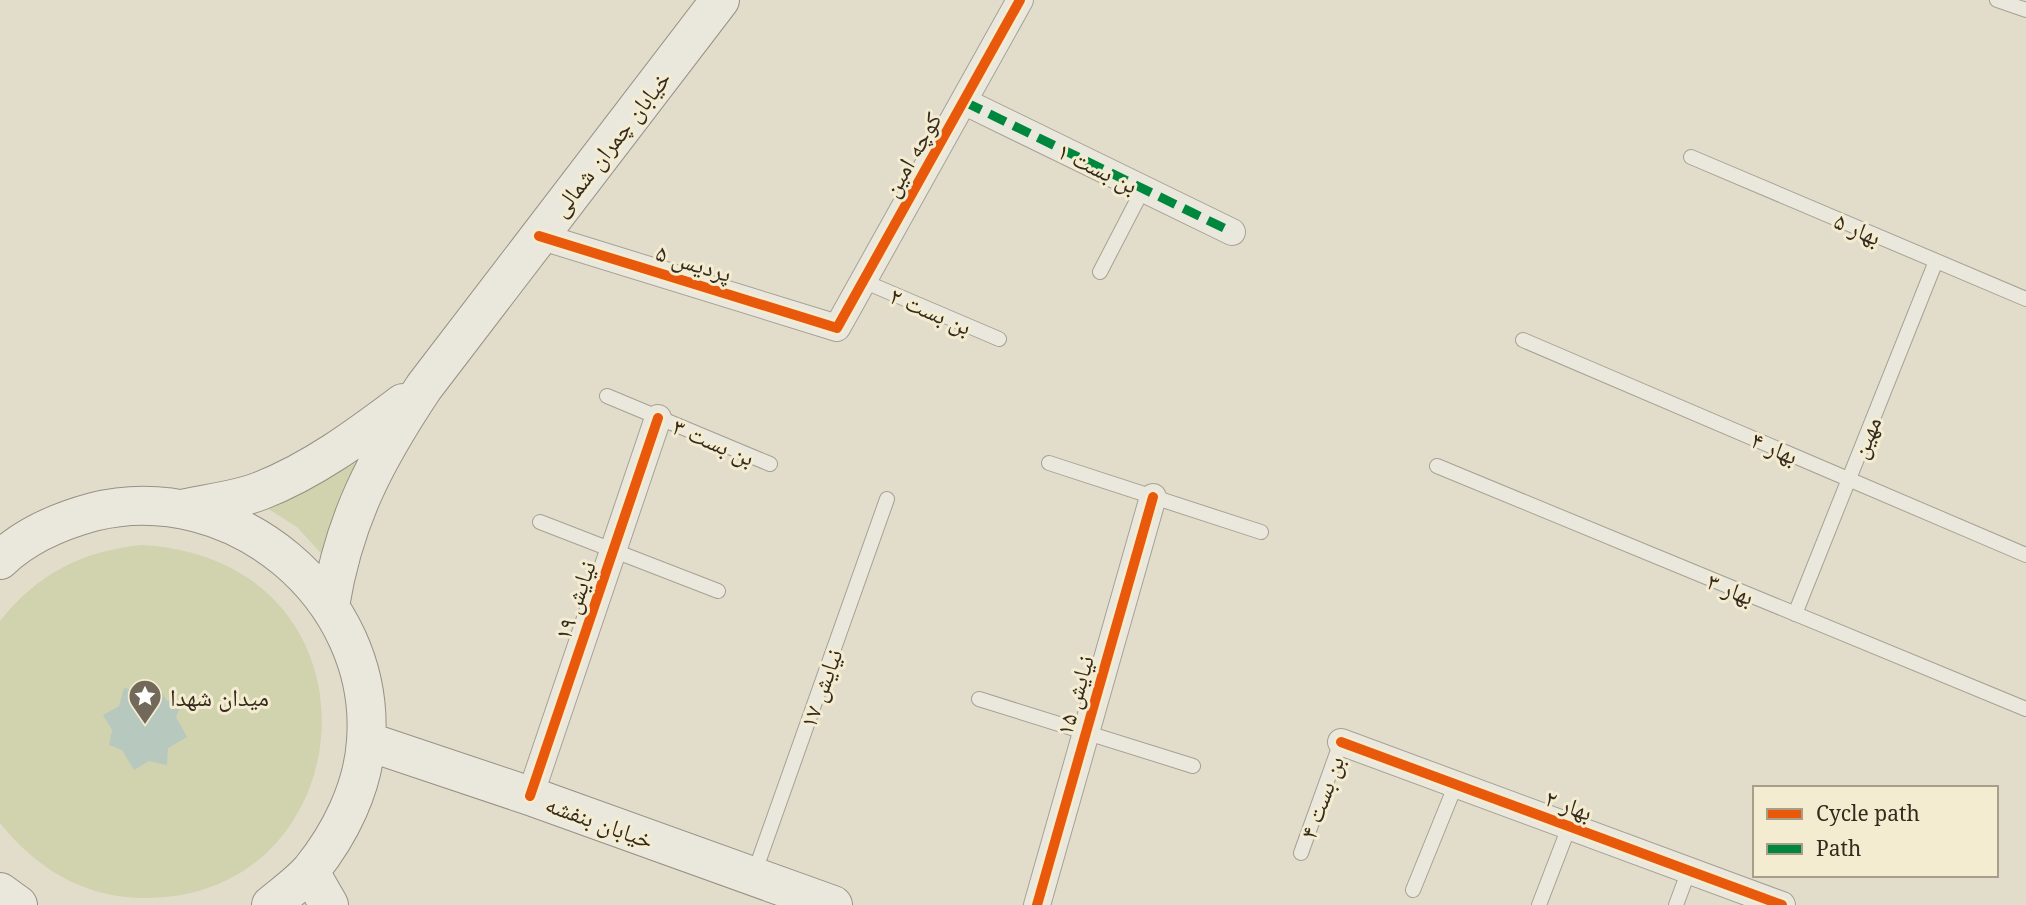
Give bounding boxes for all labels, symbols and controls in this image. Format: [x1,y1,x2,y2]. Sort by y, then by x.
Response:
street label: خیابان چمران شمالی [542,63,678,223]
street label: کوچه امین [873,106,949,202]
street label: بن بست ۱ [1052,133,1144,201]
street label: بهار ۵ [1829,203,1887,253]
street label: پردیس ۵ [652,235,736,289]
street label: بن بست ۲ [885,278,977,342]
street label: بن بست ۳ [668,409,760,473]
street label: مهین [1842,411,1888,463]
street label: بهار ۴ [1746,422,1804,472]
street label: نیایش ۱۹ [545,556,603,644]
street label: بهار ۳ [1703,564,1759,612]
street label: نیایش ۱۷ [791,644,849,732]
street label: نیایش ۱۵ [1047,651,1101,739]
place icon: میدان شهدا [126,677,164,726]
place label: میدان شهدا [170,680,269,713]
street label: بن بست ۴ [1291,751,1351,843]
street label: بهار ۲ [1541,780,1597,828]
street label: خیابان بنفشه [541,786,659,856]
legend [1753,786,1998,877]
text: Cycle path [1816,799,1920,827]
text: Path [1816,834,1861,862]

